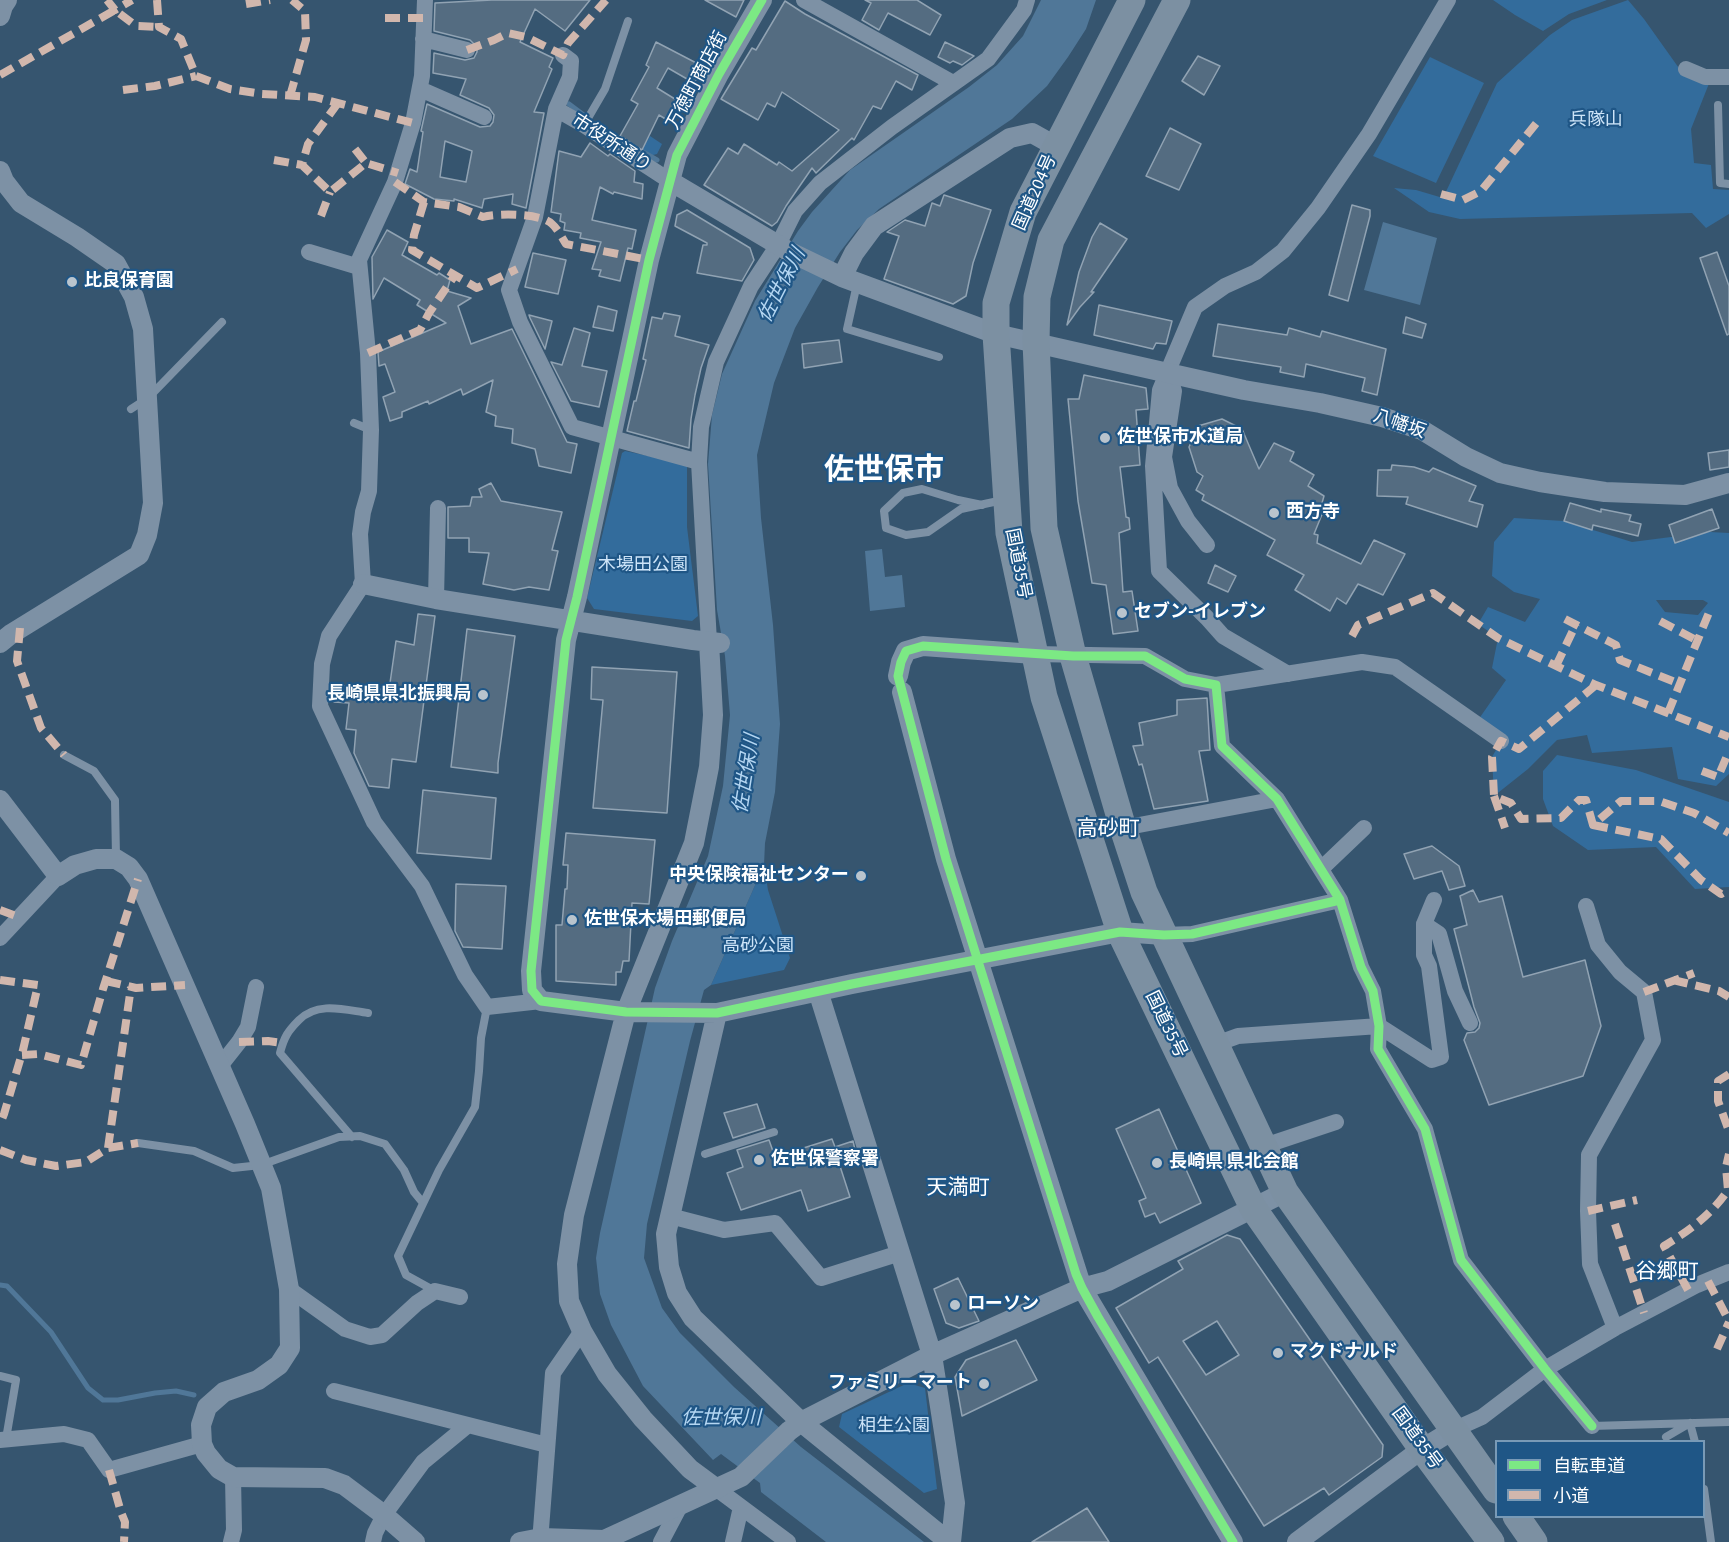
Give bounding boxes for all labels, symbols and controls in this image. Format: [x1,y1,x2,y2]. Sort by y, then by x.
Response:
street label: 万徳町商店街 [663,28,733,134]
street label: 市役所通り [567,110,655,178]
park label: 兵隊山 [1569,110,1623,132]
street label: 国道204号 [1010,152,1062,234]
water label: 佐世保川 [754,245,812,327]
place label: 比良保育園 [84,271,174,293]
marker: 比良保育園 [65,275,79,289]
street label: 八幡坂 [1370,406,1428,444]
place label: 佐世保市水道局 [1117,427,1243,449]
marker: 佐世保市水道局 [1098,431,1112,445]
district label: 佐世保市 [824,454,944,490]
place label: 西方寺 [1286,502,1340,524]
marker: 西方寺 [1267,506,1281,520]
street label: 国道35号 [1000,527,1034,601]
park label: 木場田公園 [598,555,688,577]
place label: セブン-イレブン [1134,602,1266,624]
marker: セブン-イレブン [1115,606,1129,620]
place label: 長崎県県北振興局 [327,684,471,706]
marker: 長崎県県北振興局 [476,688,490,702]
water label: 佐世保川 [730,733,766,815]
district label: 高砂町 [1077,817,1139,843]
place label: 中央保険福祉センター [669,865,849,887]
marker: 中央保険福祉センター [854,869,868,883]
place label: 佐世保木場田郵便局 [584,909,746,931]
marker: 佐世保木場田郵便局 [565,913,579,927]
park label: 高砂公園 [722,936,794,958]
street label: 国道35号 [1140,988,1190,1062]
place label: 佐世保警察署 [771,1149,879,1171]
place label: 長崎県 県北会館 [1169,1152,1299,1174]
marker: 佐世保警察署 [752,1153,766,1167]
marker: 長崎県 県北会館 [1150,1156,1164,1170]
district label: 天満町 [927,1176,989,1202]
district label: 谷郷町 [1636,1260,1698,1286]
place label: ローソン [967,1294,1039,1316]
marker: ローソン [948,1298,962,1312]
place label: マクドナルド [1290,1342,1398,1364]
marker: マクドナルド [1271,1346,1285,1360]
place label: ファミリーマート [828,1373,972,1395]
marker: ファミリーマート [977,1377,991,1391]
street label: 国道35号 [1386,1404,1446,1474]
water label: 佐世保川 [681,1408,761,1432]
park label: 相生公園 [858,1416,930,1438]
legend [1495,1440,1705,1518]
text: 自転車道 [1553,1454,1625,1479]
text: 小道 [1553,1484,1589,1509]

